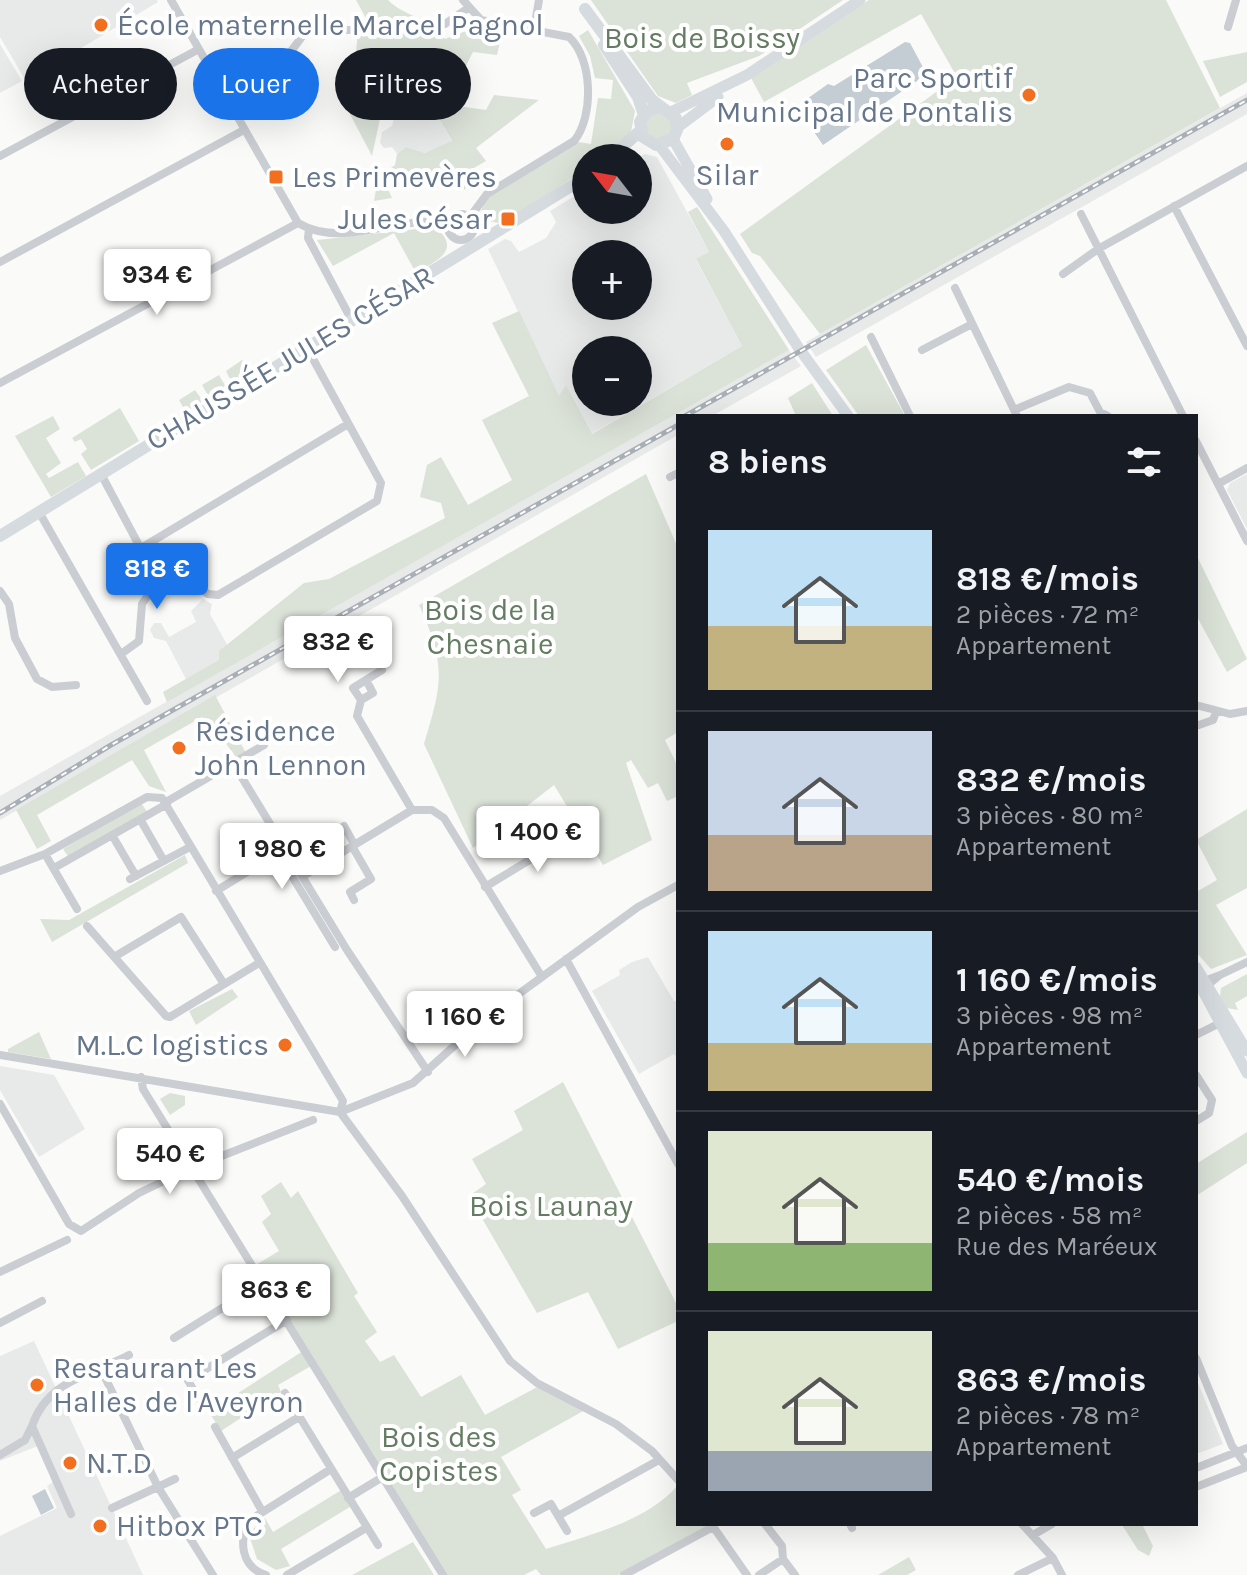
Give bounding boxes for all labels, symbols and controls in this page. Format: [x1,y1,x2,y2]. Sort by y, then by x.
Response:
place label: École maternelle Marcel Pagnol [117,7,544,43]
marker: École maternelle Marcel Pagnol [92,16,110,34]
park label: Bois de Boissy [604,20,800,56]
chip: Acheter [24,48,177,120]
chip: Louer [193,48,319,120]
chip: Filtres [335,48,471,120]
place label: Parc Sportif Municipal de Pontalis [716,60,1014,130]
marker: Parc Sportif Municipal de Pontalis [1020,86,1038,104]
marker: Silar [718,135,736,153]
north arrow [572,144,652,224]
map controls [572,144,652,416]
place label: Silar [696,157,759,193]
place label: Les Primevères [292,159,497,195]
marker: Les Primevères [267,168,285,186]
place label: Jules César [338,201,492,237]
marker: Jules César [499,210,517,228]
button: + [572,240,652,320]
pin: 934 € [101,249,213,317]
street label: CHAUSSÉE JULES CÉSAR [140,258,440,458]
text: 934 € [122,259,192,290]
button: − [572,336,652,416]
icon: filters [1122,440,1166,484]
text: 8 biens [708,442,828,482]
pin: 818 € [101,543,213,611]
text: 818 € [124,553,190,584]
text: 818 €/mois [956,559,1139,599]
icon: home [772,562,868,658]
park label: Bois de la Chesnaie [424,592,556,662]
text: 2 pièces · 72 m² [956,599,1139,630]
pin: 832 € [282,616,394,684]
text: 832 € [302,626,374,657]
text: Appartement [956,630,1111,661]
place label: Résidence John Lennon [195,713,367,783]
marker: Résidence John Lennon [170,739,188,757]
text: 832 €/mois [956,760,1146,800]
icon: home [772,763,868,859]
text: 3 pièces · 80 m² [956,800,1144,831]
pin: 1 400 € [464,806,612,874]
text: 1 400 € [494,816,582,847]
pin: 1 980 € [208,823,356,891]
text: Appartement [956,831,1111,862]
text: 1 980 € [238,833,326,864]
text: 1 160 €/mois [956,960,1158,1000]
icon: home [772,963,868,1059]
pin: 1 160 € [391,991,539,1059]
text: 3 pièces · 98 m² [956,1000,1143,1031]
text: 1 160 € [425,1001,505,1032]
place label: M.L.C logistics [75,1027,269,1063]
text: Appartement [956,1031,1111,1062]
marker: M.L.C logistics [276,1036,294,1054]
pin: 540 € [114,1128,226,1196]
text: 540 € [135,1138,205,1169]
text: 540 €/mois [956,1160,1144,1200]
icon: home [772,1163,868,1259]
park label: Bois Launay [469,1188,633,1224]
text: 2 pièces · 58 m² [956,1200,1143,1231]
text: Rue des Maréeux [956,1231,1157,1262]
pin: 863 € [220,1264,332,1332]
text: 863 € [240,1274,312,1305]
place label: Restaurant Les Halles de l'Aveyron [53,1350,304,1420]
text: 863 €/mois [956,1360,1147,1400]
icon: home [772,1363,868,1459]
marker: Restaurant Les Halles de l'Aveyron [28,1376,46,1394]
text: 2 pièces · 78 m² [956,1400,1140,1431]
park label: Bois des Copistes [379,1419,499,1489]
text: Appartement [956,1431,1111,1462]
place label: N.T.D [86,1445,152,1481]
marker: N.T.D [61,1454,79,1472]
place label: Hitbox PTC [116,1508,263,1544]
marker: Hitbox PTC [91,1517,109,1535]

